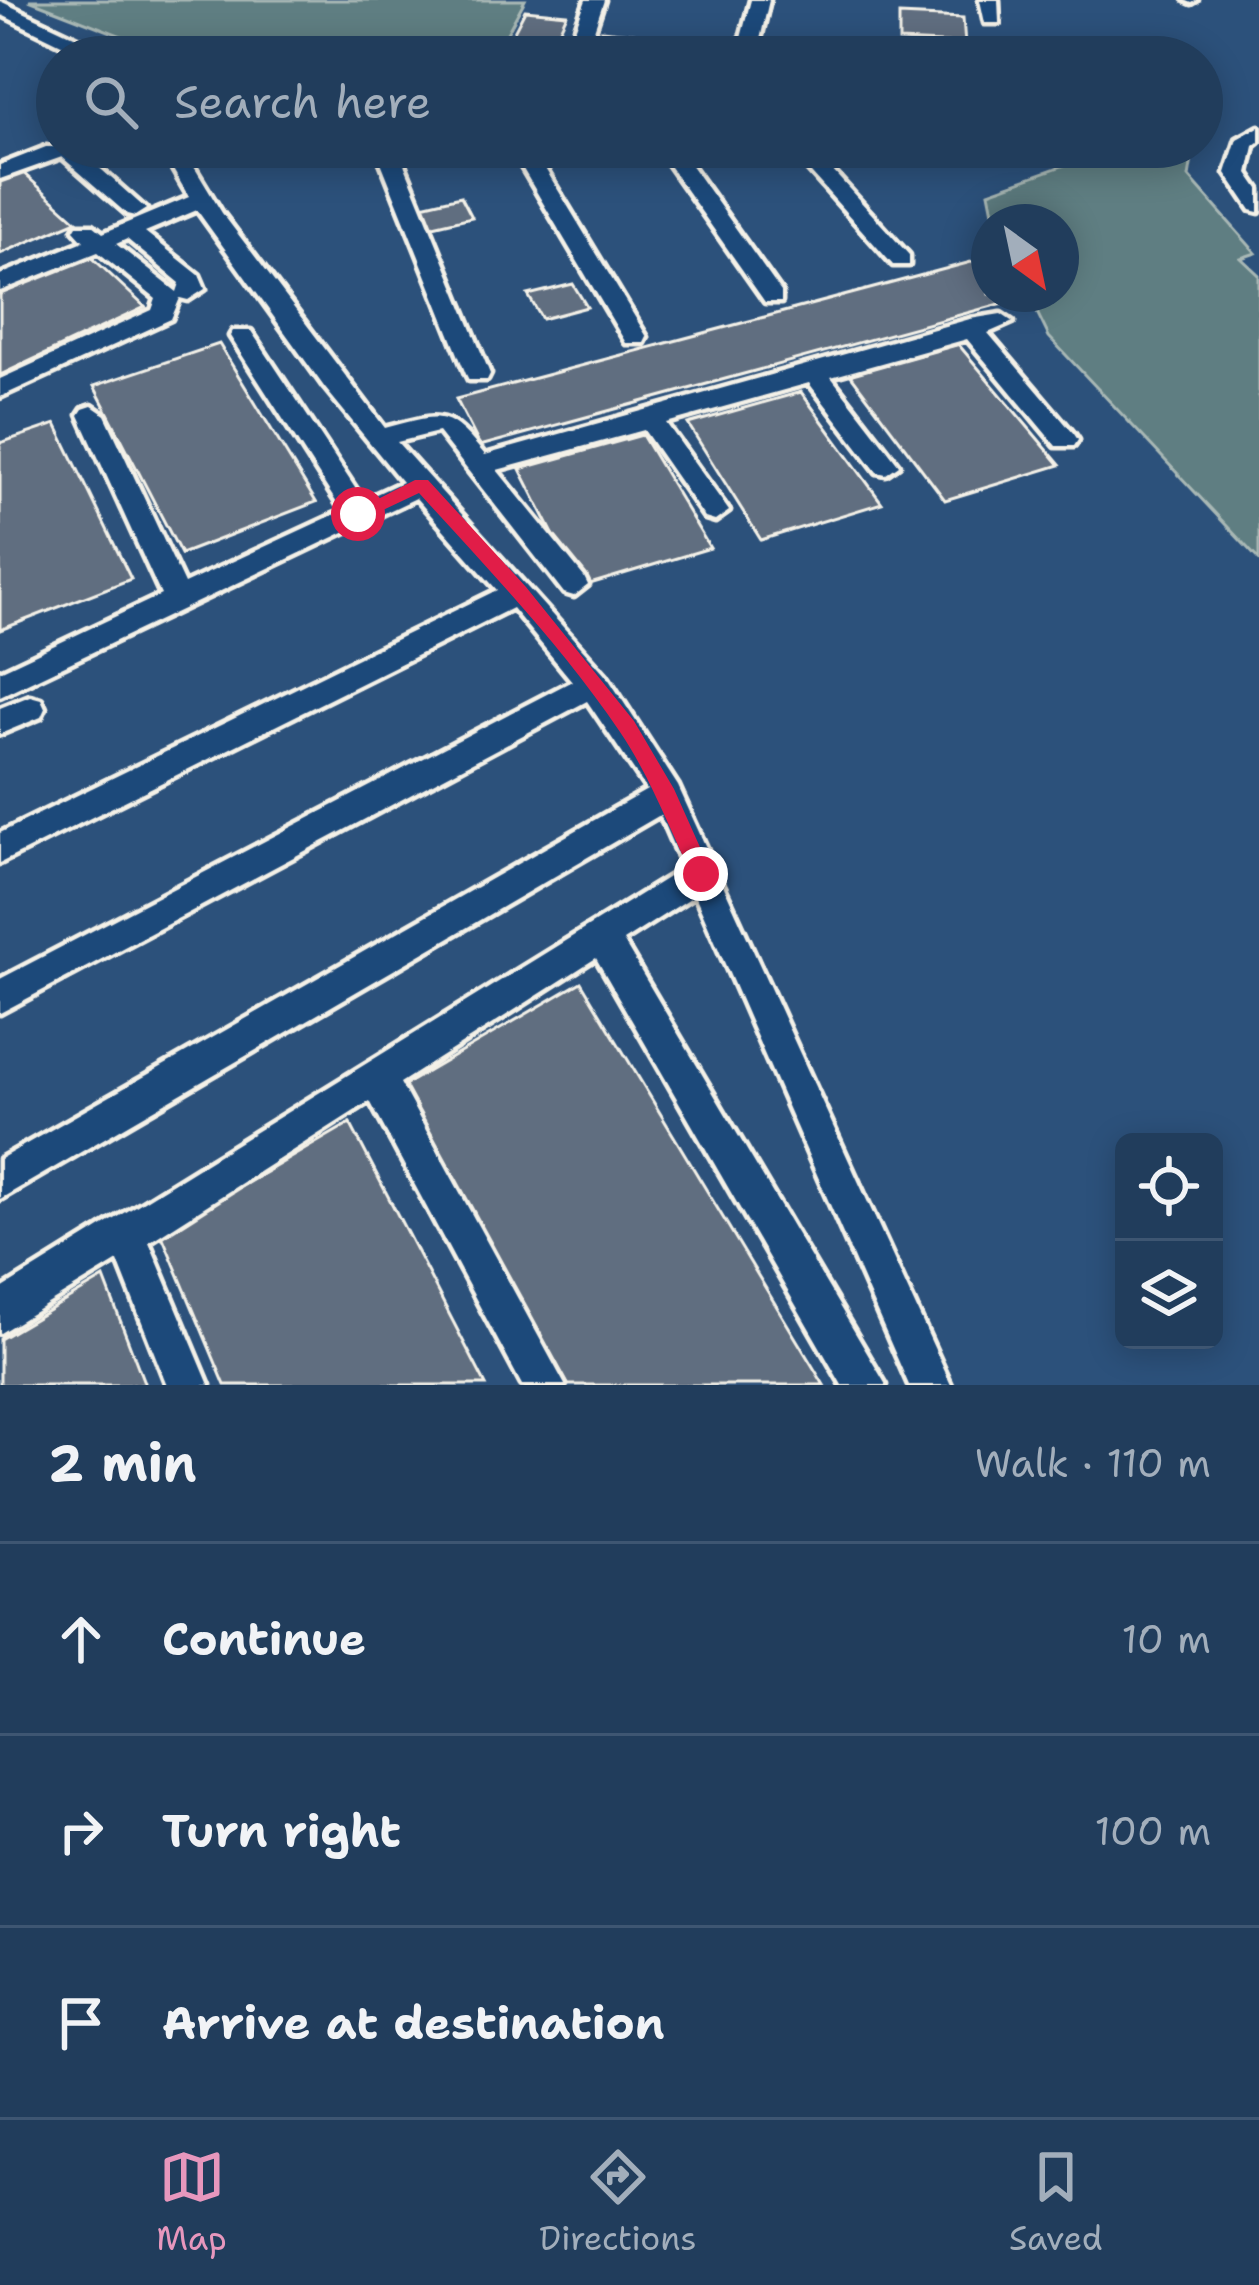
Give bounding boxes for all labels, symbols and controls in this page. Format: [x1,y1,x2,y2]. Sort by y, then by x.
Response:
search box [36,36,1223,168]
icon: search [78,69,144,135]
text: Search here [174,72,431,132]
north arrow [971,204,1079,312]
route start [331,487,385,541]
route end [674,847,728,901]
map controls [1115,1133,1223,1349]
button: locate [1115,1133,1223,1241]
button: layers [1115,1241,1223,1349]
text: 2 min [48,1429,197,1497]
text: Walk · 110 m [975,1437,1211,1489]
icon: ahead [48,1606,114,1672]
text: Continue [162,1609,366,1669]
text: 10 m [1122,1613,1211,1665]
icon: right [48,1798,114,1864]
text: Turn right [162,1801,401,1861]
text: 100 m [1095,1805,1211,1857]
icon: arrive [48,1990,114,2056]
text: Arrive at destination [162,1993,665,2053]
tab: Map [156,2144,227,2261]
tab: Directions [539,2144,697,2261]
tab: Saved [1009,2144,1103,2261]

